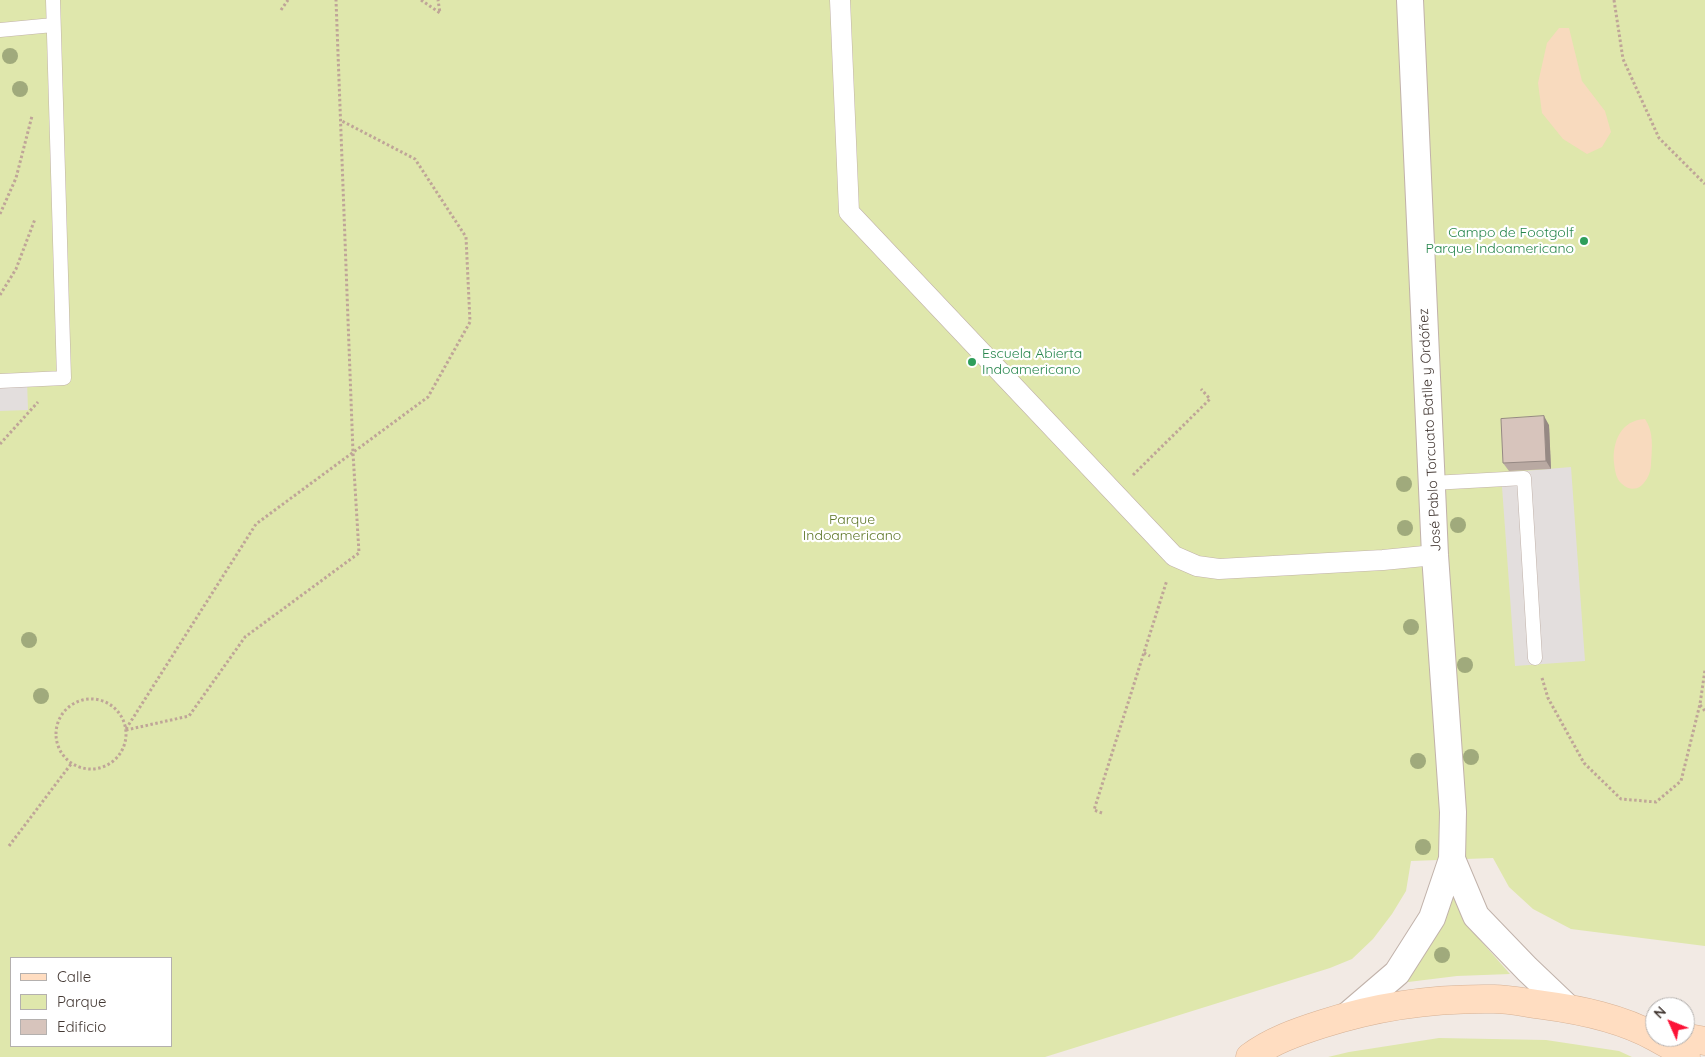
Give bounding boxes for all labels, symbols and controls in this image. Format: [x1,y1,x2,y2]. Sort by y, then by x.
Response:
place label: Campo de Footgolf Parque Indoamericano [1426,225,1574,258]
marker: Campo de Footgolf Parque Indoamericano [1578,235,1590,247]
street label: José Pablo Torcuato Batlle y Ordóñez [1415,308,1445,552]
place label: Escuela Abierta Indoamericano [982,346,1082,378]
marker: Escuela Abierta Indoamericano [966,356,978,368]
park label: Parque Indoamericano [803,512,901,544]
legend [10,957,172,1047]
text: Calle [57,967,91,986]
text: Parque [57,992,107,1011]
north arrow [1645,997,1695,1047]
text: N [1650,1002,1670,1022]
text: Edificio [57,1017,106,1036]

